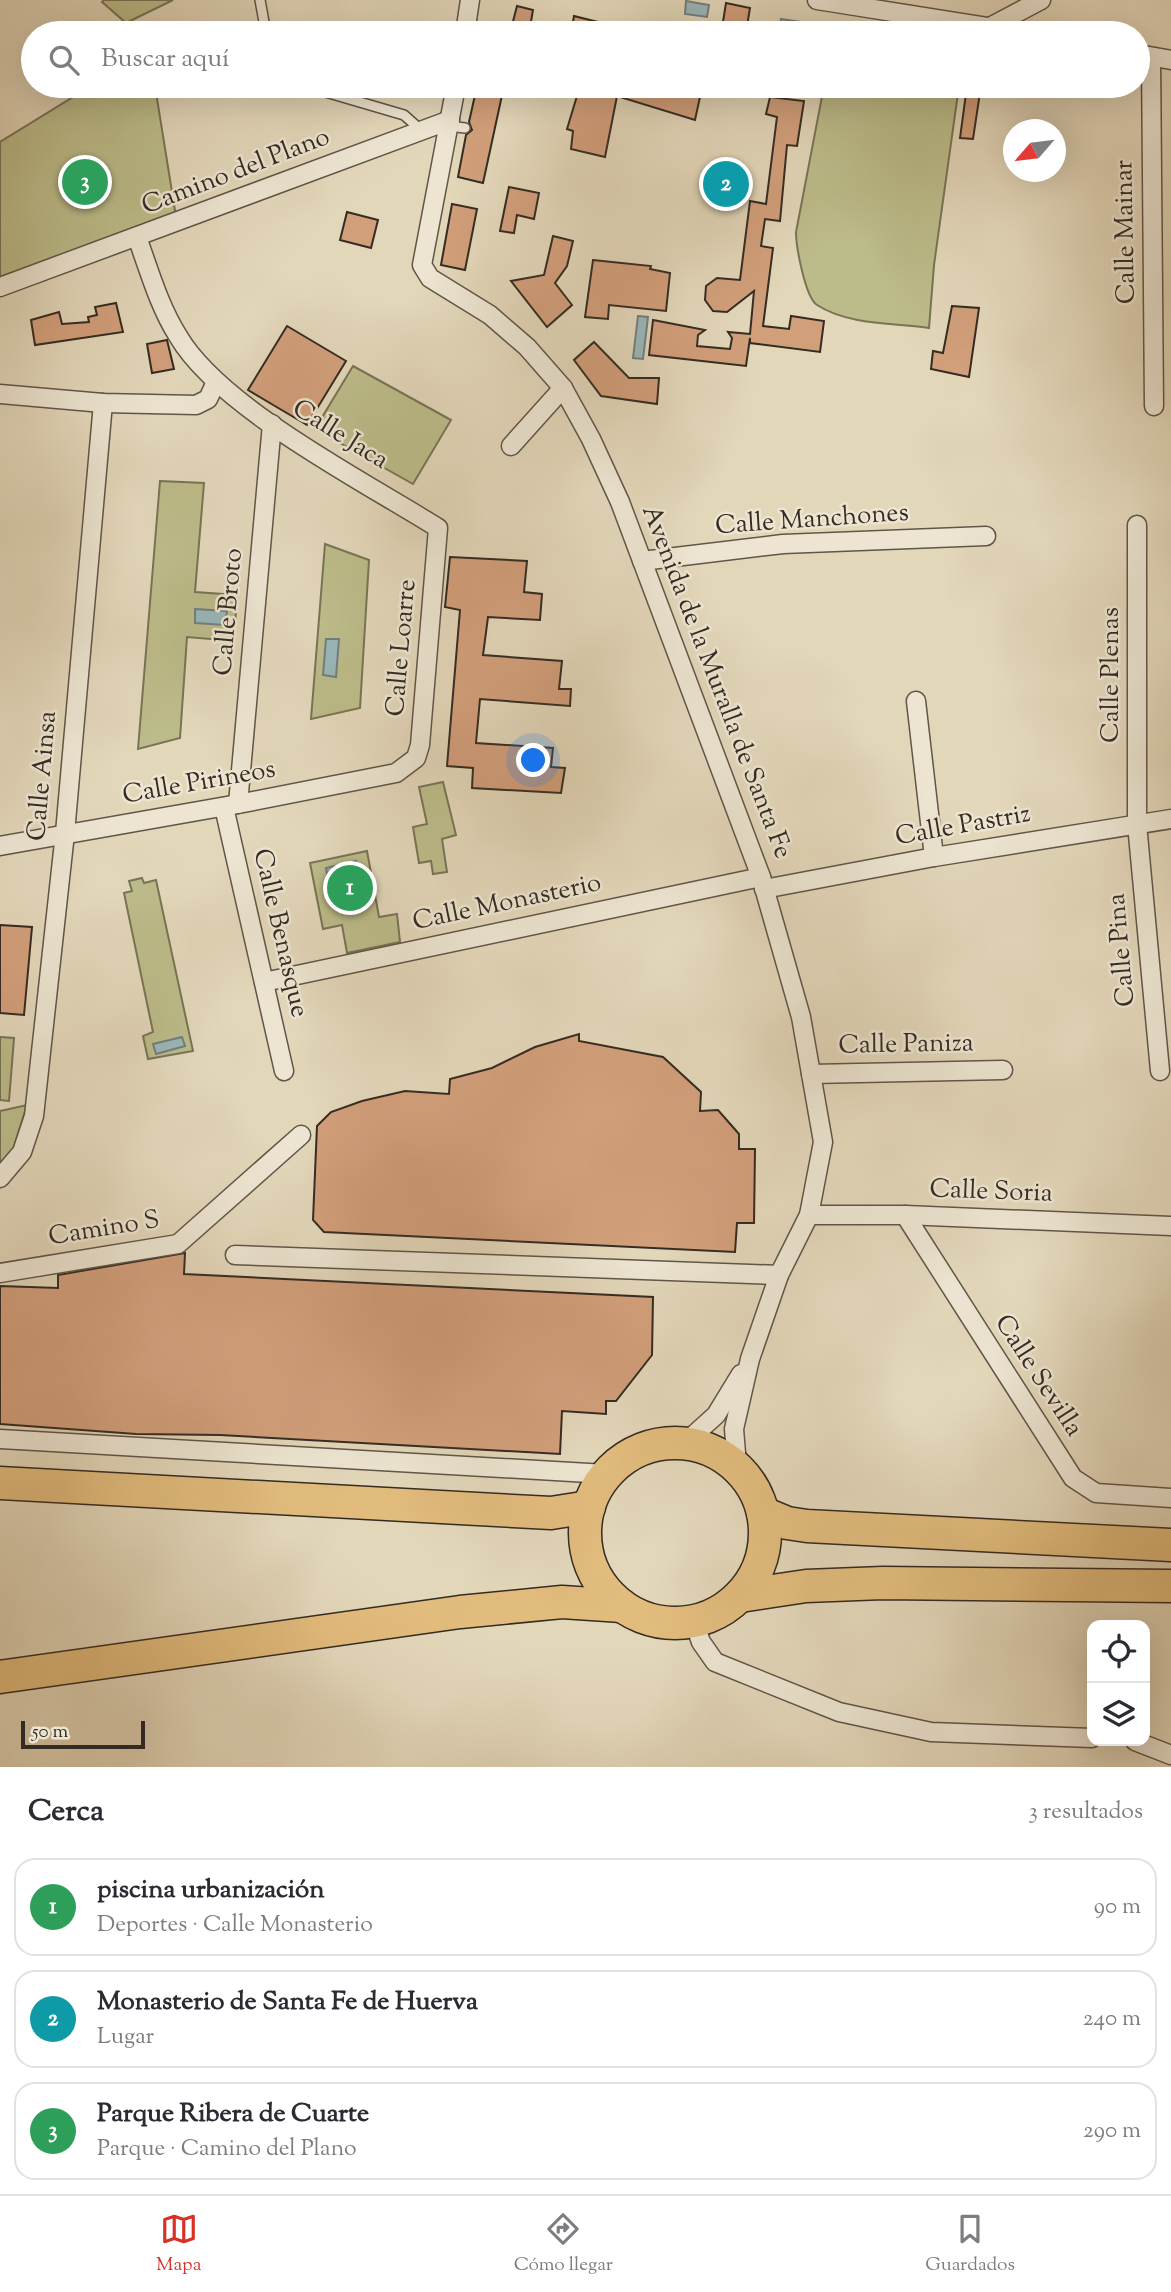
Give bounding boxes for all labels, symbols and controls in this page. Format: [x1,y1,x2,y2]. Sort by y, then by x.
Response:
search box [21,21,1150,98]
icon: search [45,41,83,79]
text: Buscar aquí [101,41,230,78]
street label: Camino del Plano [137,119,335,225]
north arrow [1003,119,1066,182]
pin: 3 [62,156,108,208]
pin: 2 [703,158,749,210]
street label: Calle Mainar [1106,159,1146,305]
street label: Calle Jaca [285,391,395,479]
street label: Calle Manchones [714,495,910,545]
street label: Avenida de la Muralla de Santa Fe [631,500,801,864]
street label: Calle Broto [205,547,253,677]
street label: Calle Loarre [378,578,426,718]
street label: Calle Plenas [1093,607,1130,743]
street label: Calle Ainsa [19,709,67,843]
your location [516,743,550,777]
street label: Calle Pirineos [120,751,278,815]
street label: Calle Pastriz [892,796,1034,856]
street label: Calle Benasque [243,845,317,1021]
pin: 1 [327,862,373,914]
street label: Calle Monasterio [409,865,605,941]
street label: Calle Pina [1099,892,1145,1008]
street label: Calle Paniza [838,1025,974,1065]
street label: Calle Soria [929,1171,1053,1213]
street label: Camino S [46,1202,162,1256]
street label: Calle Sevilla [985,1308,1091,1444]
map controls [1087,1620,1150,1746]
button: locate [1087,1620,1150,1683]
button: layers [1087,1683,1150,1746]
scale bar [21,1718,145,1750]
text: 50 m [32,1719,68,1746]
text: Cerca [28,1791,104,1834]
text: 3 resultados [1028,1796,1143,1829]
text: piscina urbanización [97,1872,325,1909]
text: 1 [49,1891,57,1924]
text: 90 m [1094,1891,1141,1924]
text: Deportes · Calle Monasterio [97,1909,373,1942]
text: Monasterio de Santa Fe de Huerva [97,1984,478,2021]
text: 2 [48,2003,58,2036]
text: 240 m [1083,2003,1141,2036]
text: Lugar [97,2021,154,2054]
text: Parque Ribera de Cuarte [97,2096,369,2133]
text: 3 [48,2115,58,2148]
text: 290 m [1083,2115,1141,2148]
text: Parque · Camino del Plano [97,2133,357,2166]
tab: Mapa [156,2210,201,2279]
tab: Cómo llegar [514,2210,613,2279]
tab: Guardados [925,2210,1015,2279]

